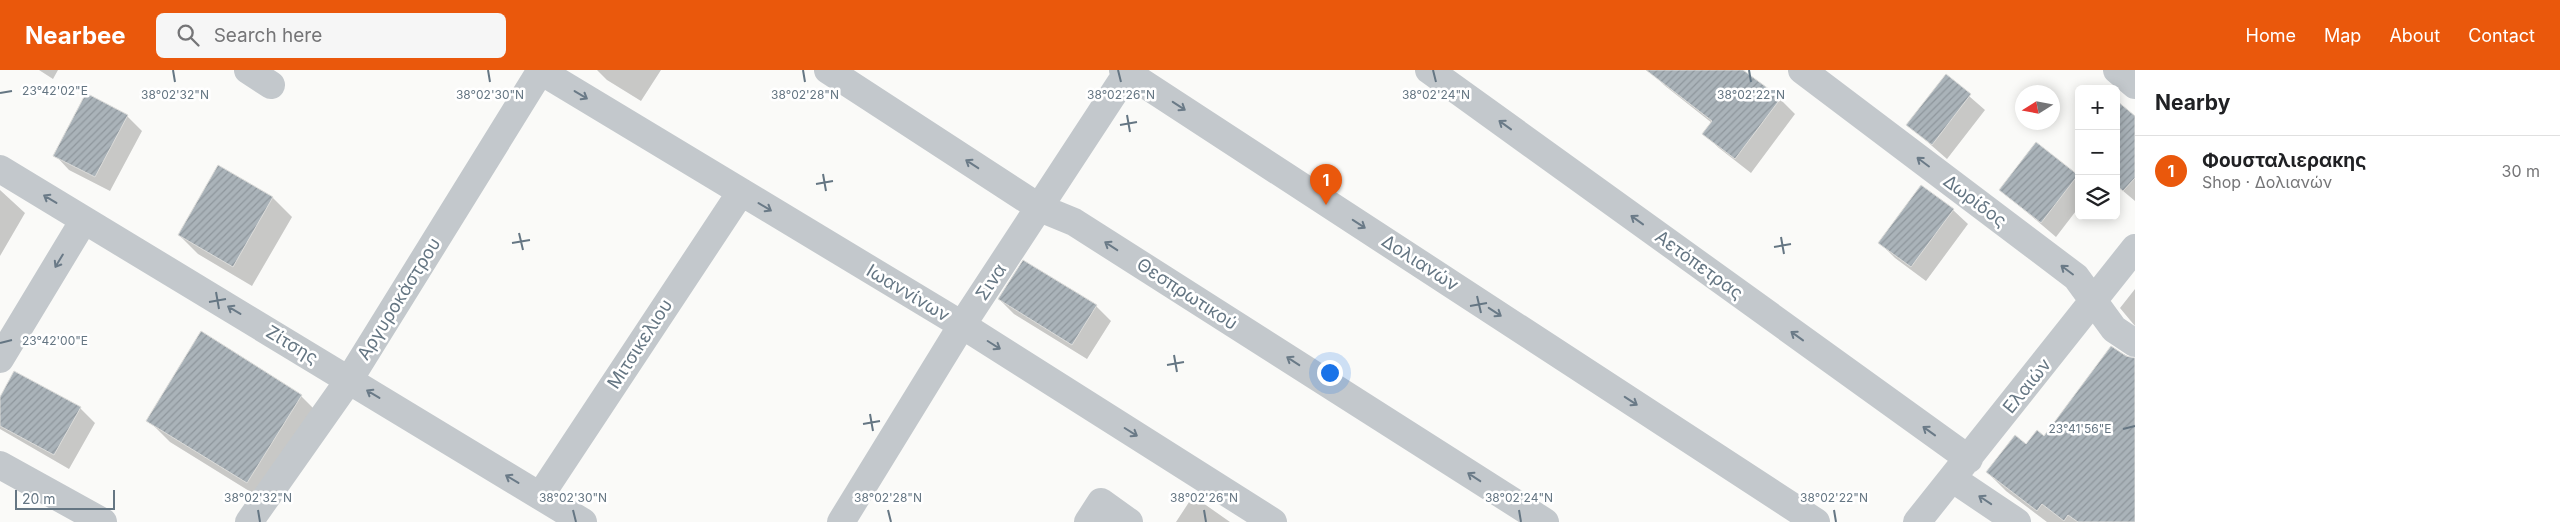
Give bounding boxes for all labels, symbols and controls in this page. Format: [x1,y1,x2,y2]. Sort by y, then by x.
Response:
search box [156,13,506,58]
text: Nearbee [25,21,126,50]
icon: search [174,21,202,49]
text: Search here [214,24,322,47]
text: Home [2246,25,2296,46]
text: Map [2324,25,2361,46]
text: About [2389,25,2440,46]
text: Contact [2468,25,2535,46]
text: 23°42'02"E [22,83,88,98]
north arrow [2015,85,2060,130]
map controls [2075,85,2120,220]
button: + [2075,85,2120,130]
text: 38°02'32"N [141,87,209,102]
text: 38°02'30"N [456,87,524,102]
text: 38°02'28"N [771,87,839,102]
text: 38°02'26"N [1087,87,1155,102]
text: 38°02'24"N [1402,87,1470,102]
text: 38°02'22"N [1717,87,1785,102]
text: Nearby [2155,90,2230,115]
one-way arrow [573,91,587,101]
one-way arrow [1171,101,1185,111]
one-way arrow [1498,120,1512,130]
button: − [2075,130,2120,175]
text: Φουσταλιερακης [2202,149,2366,172]
one-way arrow [1917,156,1930,167]
one-way arrow [965,158,979,169]
text: 1 [2168,161,2174,181]
text: 30 m [2502,161,2540,181]
pin: 1 [1310,164,1342,205]
street label: Δωρίδος [1940,170,2011,231]
text: Shop · Δολιανών [2202,172,2332,192]
button: layers [2075,175,2120,220]
one-way arrow [43,193,57,203]
one-way arrow [757,202,771,212]
one-way arrow [1630,215,1644,225]
one-way arrow [1351,219,1365,229]
street label: Αετόπετρας [1651,226,1747,303]
street label: Δολιανών [1378,230,1463,295]
street label: Αργυροκάστρου [353,234,445,364]
one-way arrow [1105,241,1119,251]
street label: Θεσπρωτικού [1133,253,1241,334]
one-way arrow [53,254,63,268]
street label: Σινα [971,259,1010,304]
street label: Ιωαννίνων [863,260,954,326]
one-way arrow [2061,265,2074,276]
street label: Μιτσικελιου [603,295,676,392]
one-way arrow [227,305,241,315]
one-way arrow [1488,307,1502,318]
street label: Ζίτσης [263,321,322,368]
one-way arrow [1790,331,1804,341]
text: 23°42'00"E [22,333,88,348]
one-way arrow [986,340,1000,350]
street label: Ελαιών [1998,354,2055,417]
one-way arrow [1286,356,1300,366]
your location [1317,360,1343,386]
one-way arrow [366,389,380,399]
one-way arrow [1624,396,1638,406]
text: 23°41'56"E [2048,421,2112,436]
one-way arrow [1922,426,1936,436]
one-way arrow [1123,427,1137,437]
one-way arrow [1467,472,1481,482]
one-way arrow [505,473,519,483]
scale bar [15,487,115,510]
text: 20 m [22,490,56,507]
text: 38°02'32"N [224,490,292,505]
text: 38°02'30"N [539,490,607,505]
text: 38°02'28"N [854,490,922,505]
text: 38°02'26"N [1170,490,1238,505]
text: 38°02'24"N [1485,490,1553,505]
text: 38°02'22"N [1800,490,1868,505]
one-way arrow [1978,495,1992,505]

